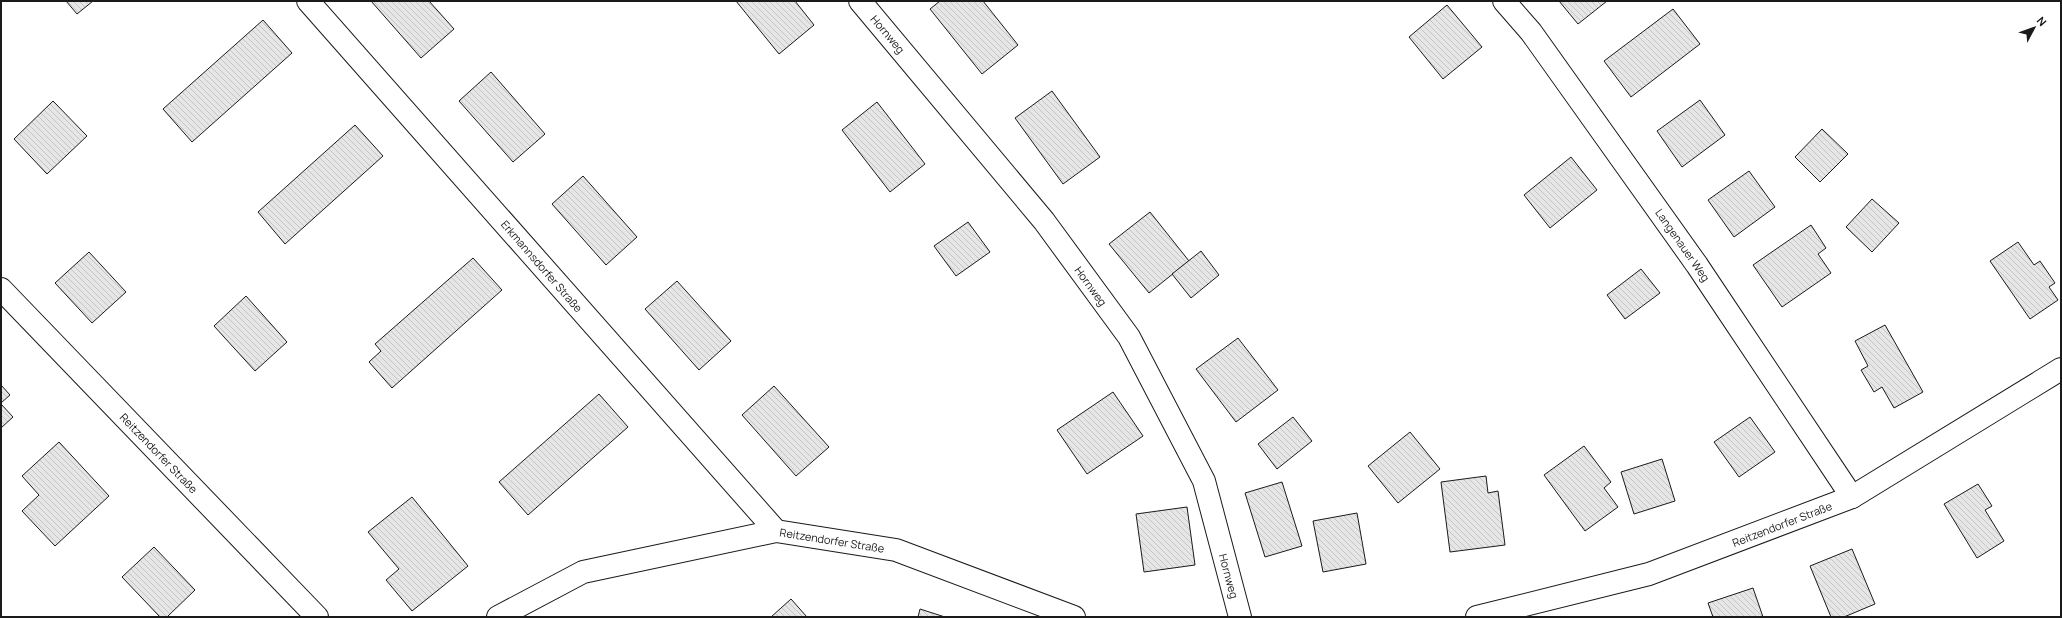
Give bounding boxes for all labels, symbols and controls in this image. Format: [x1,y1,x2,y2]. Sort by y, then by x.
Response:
north arrow [2014,8,2054,48]
street label: Hornweg [868,12,908,56]
text: N [2034,13,2050,29]
street label: Langenauer Weg [1652,206,1714,284]
street label: Erkmannsdorfer Straße [498,217,587,316]
street label: Hornweg [1072,263,1110,309]
street label: Reitzendorfer Straße [117,410,202,497]
street label: Reitzendorfer Straße [1730,498,1835,550]
street label: Reitzendorfer Straße [779,524,886,556]
street label: Hornweg [1216,552,1242,600]

